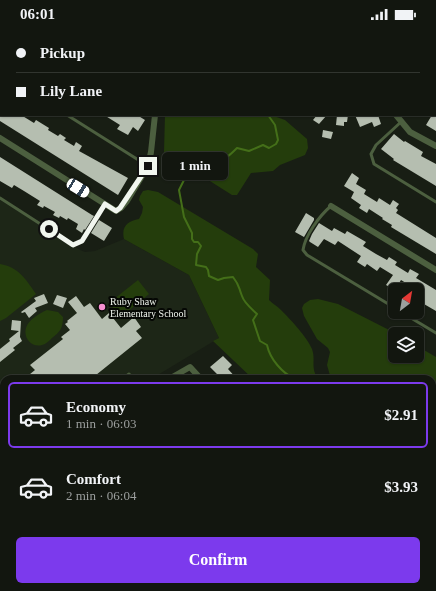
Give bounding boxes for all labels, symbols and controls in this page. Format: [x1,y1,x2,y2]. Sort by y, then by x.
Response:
text: 06:01 [20,6,55,22]
text: Pickup [40,45,85,61]
text: Lily Lane [40,83,102,99]
callout: 1 min [162,152,228,180]
route end [139,157,157,175]
text: 1 min [179,158,211,173]
car [65,177,91,199]
route start [40,220,58,238]
north arrow [388,283,424,319]
map controls [388,283,424,363]
place label: Ruby Shaw Elementary School [110,296,187,319]
marker: Ruby Shaw Elementary School [97,302,107,312]
button: layers [388,327,424,363]
icon: car [18,397,54,433]
text: Economy [66,399,126,415]
text: $2.91 [384,407,418,423]
text: 1 min · 06:03 [66,416,136,431]
icon: car [18,469,54,505]
text: Comfort [66,471,121,487]
text: $3.93 [384,479,418,495]
text: 2 min · 06:04 [66,488,136,503]
button: Confirm [16,537,420,583]

